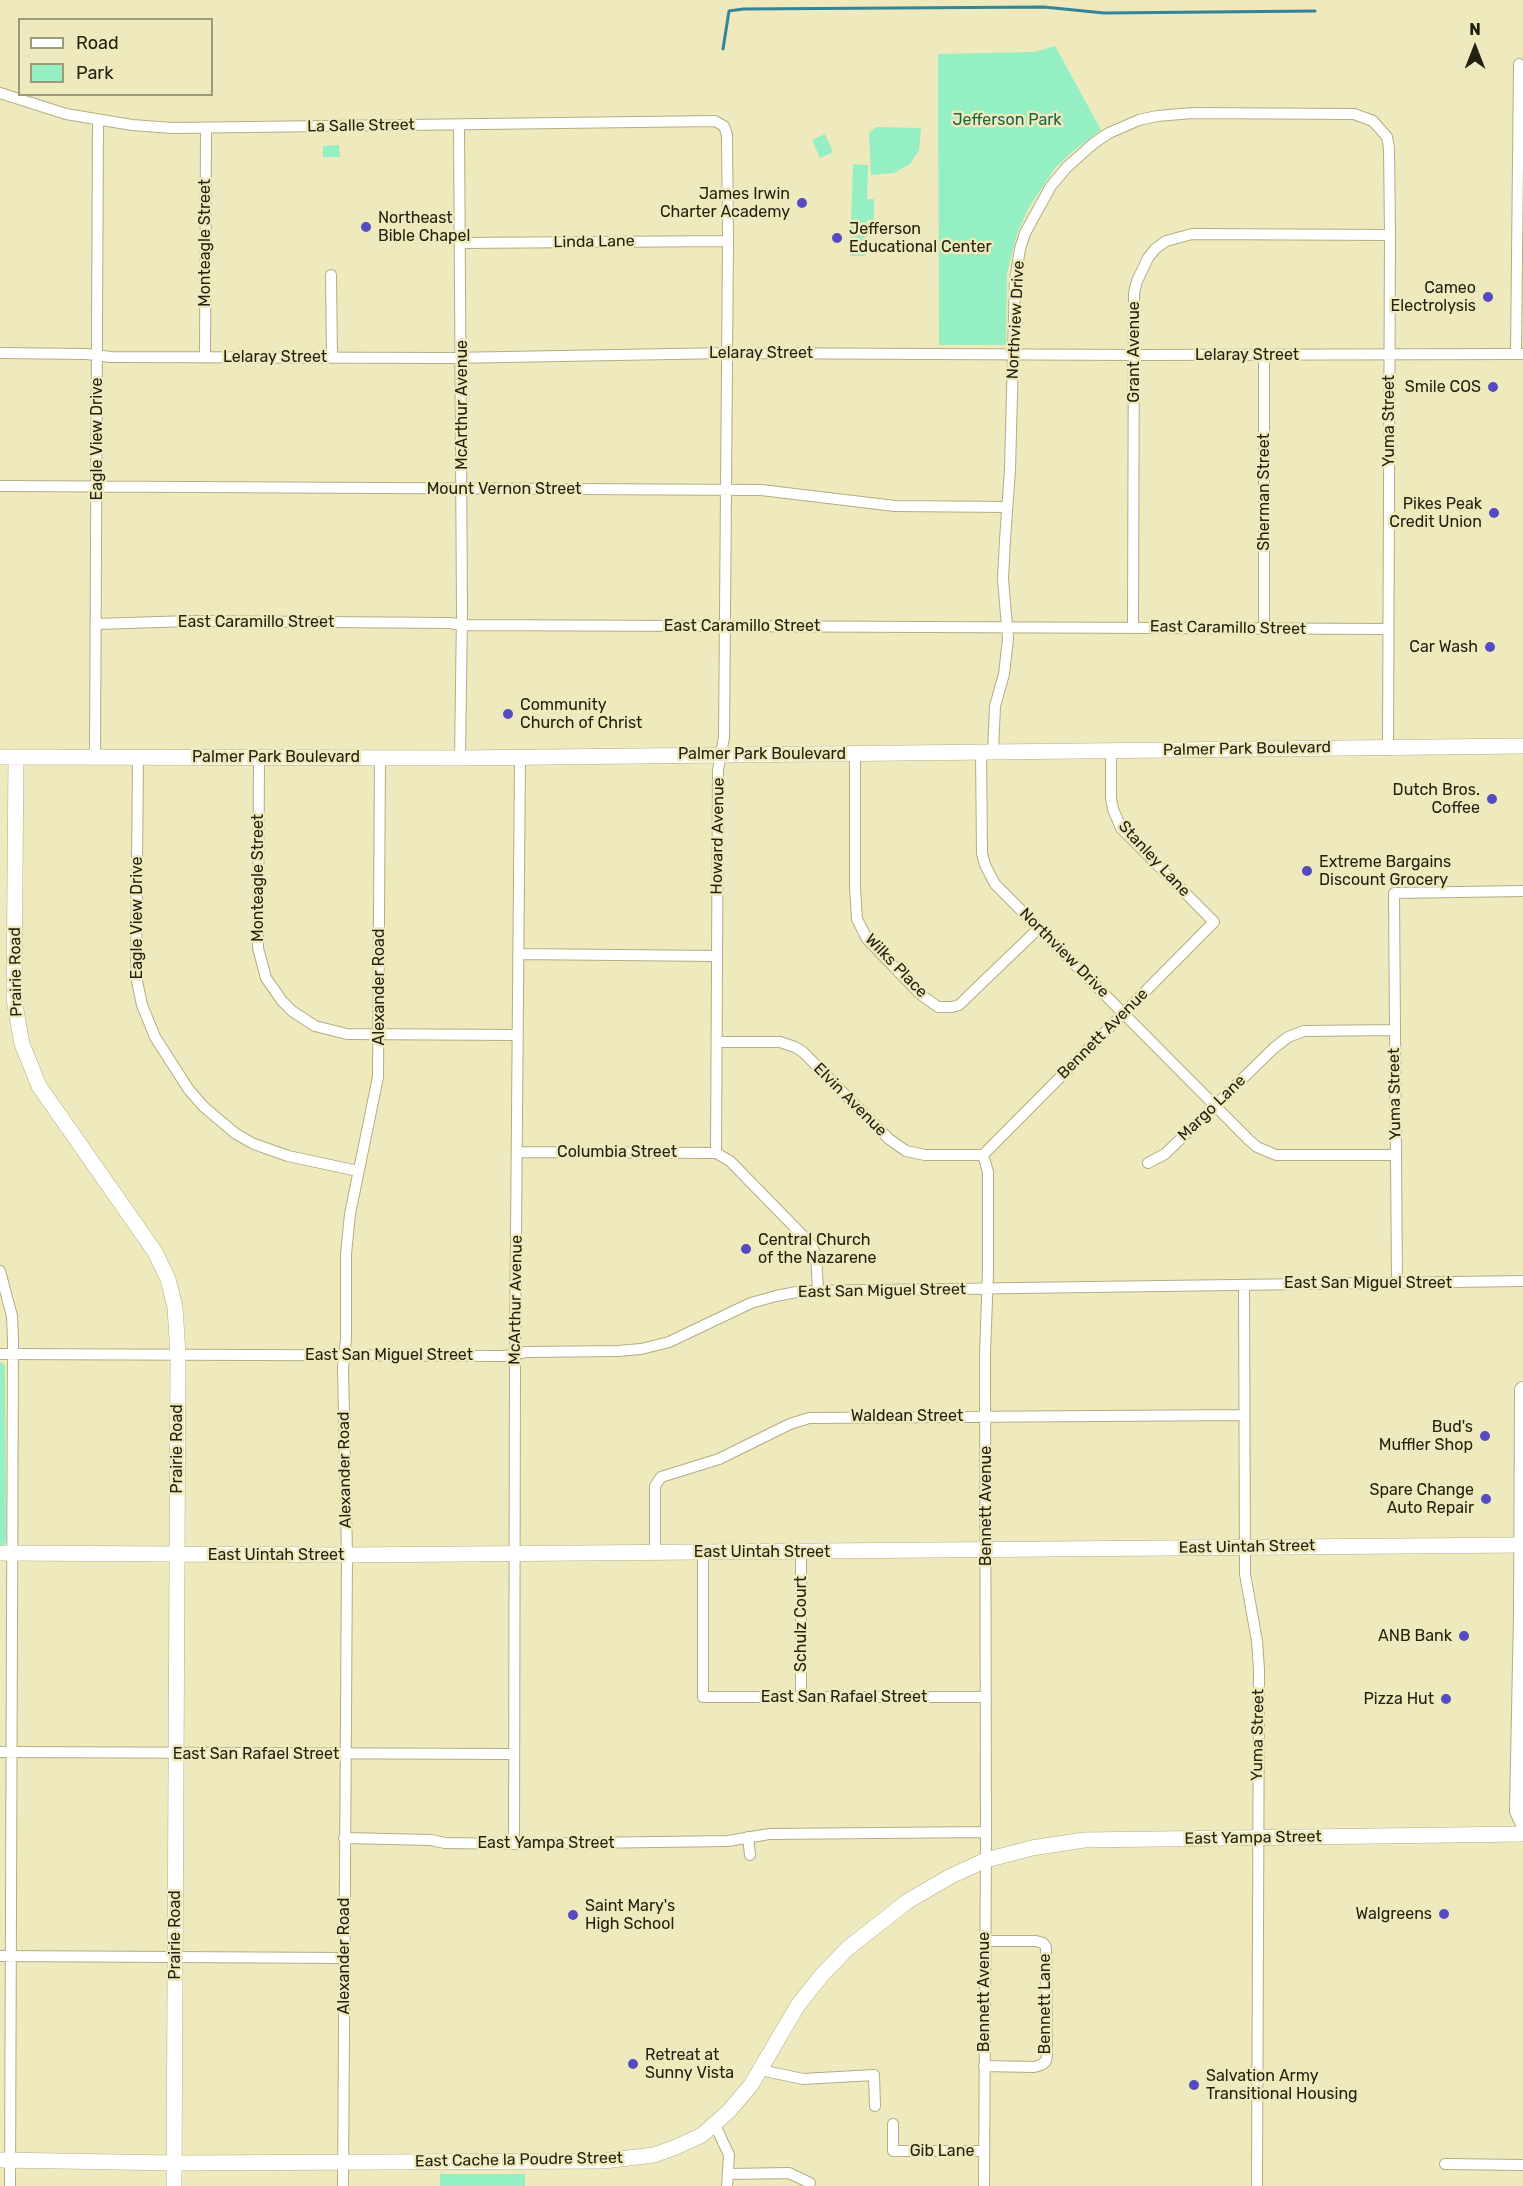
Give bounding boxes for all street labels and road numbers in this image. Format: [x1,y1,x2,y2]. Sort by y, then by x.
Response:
street label: La Salle Street [307,115,415,137]
street label: Monteagle Street [195,179,215,307]
street label: Linda Lane [553,232,635,252]
street label: Northview Drive [1003,260,1029,380]
street label: Grant Avenue [1124,301,1144,403]
street label: McArthur Avenue [452,340,472,470]
street label: Lelaray Street [709,343,813,363]
street label: Lelaray Street [1195,345,1299,365]
street label: Lelaray Street [223,347,327,367]
street label: Yuma Street [1379,375,1399,467]
street label: Eagle View Drive [87,377,107,501]
street label: Sherman Street [1254,433,1274,551]
street label: Mount Vernon Street [427,479,581,499]
street label: East Caramillo Street [178,612,334,632]
street label: East Caramillo Street [664,616,820,636]
street label: East Caramillo Street [1150,617,1306,639]
street label: Palmer Park Boulevard [1163,738,1331,760]
street label: Palmer Park Boulevard [678,744,846,764]
street label: Palmer Park Boulevard [192,747,360,767]
street label: Howard Avenue [707,777,729,895]
street label: Monteagle Street [248,814,268,942]
street label: Stanley Lane [1114,817,1194,901]
street label: Eagle View Drive [127,856,147,980]
street label: Northview Drive [1015,904,1113,1002]
street label: Prairie Road [6,927,26,1017]
street label: Alexander Road [369,929,389,1045]
street label: Wilks Place [861,930,931,1002]
street label: Bennett Avenue [1054,985,1152,1083]
street label: Yuma Street [1385,1048,1405,1140]
street label: Elvin Avenue [809,1059,891,1141]
street label: Margo Lane [1174,1071,1250,1145]
street label: Columbia Street [557,1142,677,1162]
street label: McArthur Avenue [505,1235,527,1365]
street label: East San Miguel Street [1284,1273,1452,1293]
street label: East San Miguel Street [798,1280,966,1302]
street label: East San Miguel Street [305,1345,473,1365]
street label: Prairie Road [167,1404,187,1494]
street label: Waldean Street [851,1406,963,1426]
street label: Alexander Road [334,1411,356,1529]
street label: Bennett Avenue [976,1446,996,1566]
street label: East Uintah Street [1179,1536,1315,1558]
street label: East Uintah Street [694,1542,830,1562]
street label: East Uintah Street [208,1545,344,1565]
street label: Schulz Court [791,1576,811,1672]
street label: East San Rafael Street [761,1687,927,1707]
street label: Yuma Street [1248,1689,1268,1781]
street label: East San Rafael Street [173,1744,339,1764]
street label: East Yampa Street [1184,1827,1322,1849]
street label: East Yampa Street [477,1833,615,1853]
street label: Prairie Road [165,1890,185,1980]
street label: Alexander Road [334,1898,354,2014]
street label: Bennett Avenue [974,1932,994,2052]
street label: Bennett Lane [1035,1954,1055,2054]
street label: Gib Lane [910,2141,974,2161]
street label: East Cache la Poudre Street [415,2149,623,2171]

